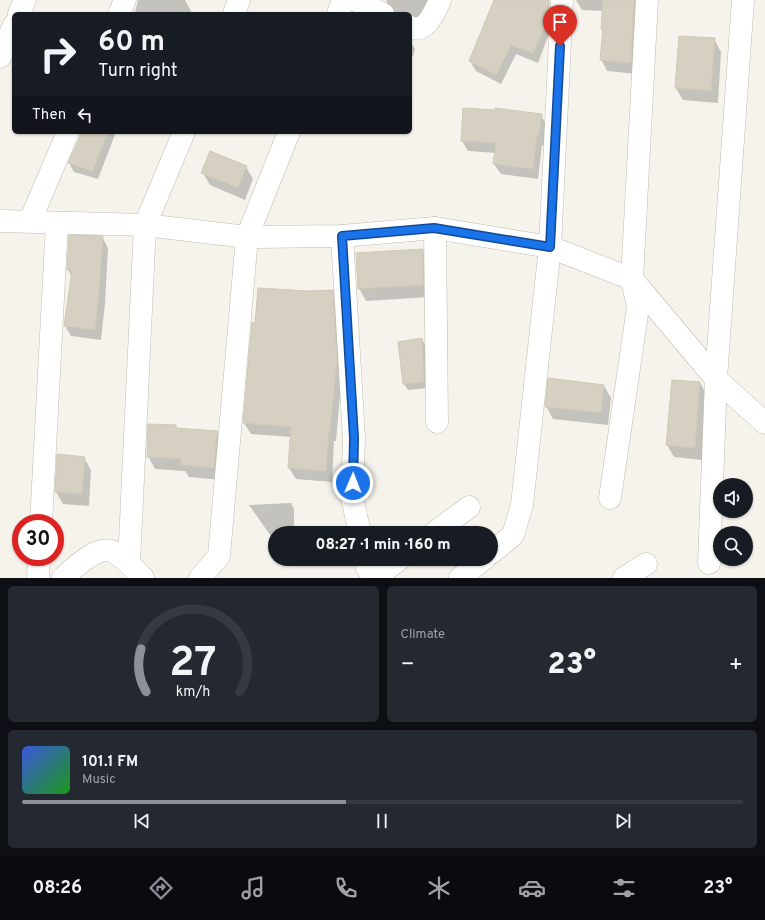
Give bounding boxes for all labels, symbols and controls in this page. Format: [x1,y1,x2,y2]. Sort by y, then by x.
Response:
pin [543,5,577,46]
icon: arrive [549,11,571,33]
text: 60 m [98,25,165,61]
icon: right [32,28,84,80]
text: Turn right [98,60,178,83]
icon: left [74,104,96,126]
text: Then [32,106,66,125]
position arrow [332,462,374,504]
map controls [713,478,753,566]
button: sound [713,478,753,518]
speed limit sign: 30 [12,514,64,566]
button: search [713,526,753,566]
text: 08:27 · 1 min · 160 m [315,536,451,555]
text: Climate [401,627,445,643]
text: 27 [170,638,217,691]
text: 23° [547,647,596,684]
text: − [401,652,415,679]
text: + [729,652,743,679]
text: km/h [176,683,211,701]
text: 101.1 FM [82,753,138,772]
text: Music [82,772,116,788]
icon: previous [131,810,153,832]
icon: pause [371,810,393,832]
icon: next [612,810,634,832]
icon: directions [147,874,175,902]
icon: music [239,874,267,902]
icon: phone [332,874,360,902]
icon: climate [425,874,453,902]
icon: car [518,874,546,902]
icon: filters [610,874,638,902]
text: 08:26 [32,877,82,900]
text: 23° [703,877,733,900]

